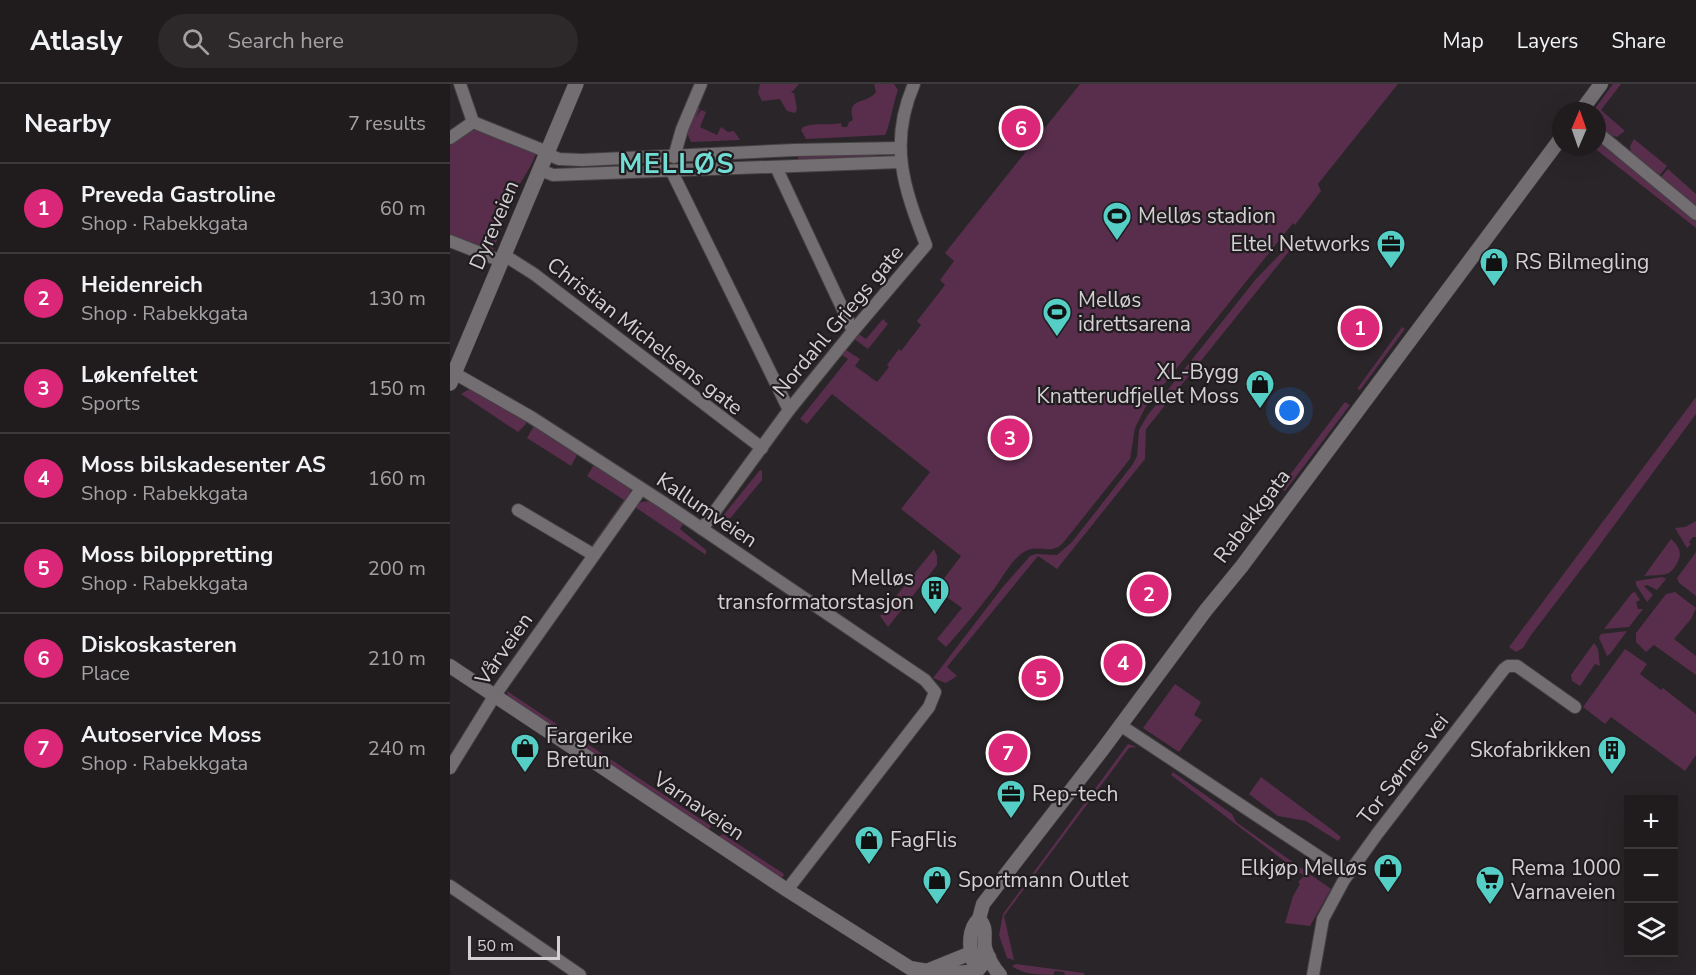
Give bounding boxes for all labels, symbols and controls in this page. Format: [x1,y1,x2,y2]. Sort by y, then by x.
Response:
search box [158,14,578,68]
text: Atlasly [30,22,122,60]
icon: search [179,25,212,58]
text: Search here [227,26,344,56]
text: Map [1442,27,1484,55]
text: Layers [1517,27,1578,55]
text: Share [1611,27,1666,55]
north arrow [1552,102,1606,156]
text: Nearby [24,106,111,141]
pin: 6 [1002,106,1040,150]
text: 7 results [348,110,426,137]
district label: MELLØS [619,146,735,183]
street label: Dyreveien [463,176,525,274]
text: Preveda Gastroline [81,180,276,210]
text: 1 [38,195,50,222]
text: 60 m [380,195,426,222]
sports icon: Melløs stadion [1101,200,1133,242]
place label: Melløs stadion [1138,202,1276,230]
text: Shop · Rabekkgata [81,210,248,237]
office icon: Eltel Networks [1375,228,1407,270]
place label: Eltel Networks [1230,230,1370,258]
street label: Nordahl Griegs gate [766,239,910,403]
shop icon: RS Bilmegling [1478,246,1510,288]
place label: RS Bilmegling [1515,248,1649,276]
street label: Christian Michelsens gate [541,251,749,421]
text: Heidenreich [81,270,203,300]
text: 2 [38,285,50,312]
text: 130 m [368,285,426,312]
place label: Melløs idrettsarena [1078,286,1191,338]
sports icon: Melløs idrettsarena [1041,296,1073,338]
text: Shop · Rabekkgata [81,300,248,327]
pin: 1 [1340,306,1380,350]
place label: XL-Bygg Knatterudfjellet Moss [1037,358,1239,410]
text: Løkenfeltet [81,360,197,390]
shop icon: XL-Bygg Knatterudfjellet Moss [1244,368,1276,410]
text: 3 [38,375,50,402]
text: 150 m [368,375,426,402]
text: Sports [81,390,140,417]
your location [1275,396,1304,425]
pin: 3 [990,416,1030,460]
text: Moss bilskadesenter AS [81,450,326,480]
street label: Rabekkgata [1207,463,1297,569]
text: 4 [38,465,50,492]
text: 160 m [368,465,426,492]
street label: Kallumveien [651,466,763,554]
text: Shop · Rabekkgata [81,480,248,507]
text: Moss biloppretting [81,540,273,570]
text: 5 [38,555,50,582]
text: 200 m [368,555,426,582]
place label: Melløs transformatorstasjon [718,564,914,616]
text: Shop · Rabekkgata [81,570,248,597]
pin: 2 [1130,572,1168,616]
building icon: Melløs transformatorstasjon [919,574,951,616]
street label: Vårveien [468,607,539,692]
text: Diskoskasteren [81,630,237,660]
pin: 4 [1104,640,1142,686]
text: 6 [38,645,50,672]
text: 210 m [368,645,426,672]
pin: 5 [1022,656,1060,700]
text: Place [81,660,130,687]
street label: Tor Sørnes vei [1351,708,1455,830]
text: Autoservice Moss [81,720,262,750]
place label: Fargerike Bretun [546,722,633,774]
pin: 7 [988,730,1028,776]
shop icon: Fargerike Bretun [509,732,541,774]
building icon: Skofabrikken [1596,734,1628,776]
text: 7 [38,735,50,762]
text: 240 m [368,735,426,762]
place label: Skofabrikken [1470,736,1591,764]
text: Shop · Rabekkgata [81,750,248,777]
street label: Varnaveien [647,765,750,847]
office icon: Rep-tech [995,778,1027,820]
place label: Rep-tech [1032,780,1119,808]
map controls [1624,795,1678,957]
button: + [1624,795,1678,849]
shop icon: FagFlis [853,824,885,866]
place label: FagFlis [890,826,957,854]
button: − [1624,849,1678,903]
shop icon: Elkjøp Melløs [1372,852,1404,894]
place label: Elkjøp Melløs [1241,854,1367,882]
place label: Rema 1000 Varnaveien [1510,854,1621,906]
shop icon: Sportmann Outlet [921,864,953,906]
supermarket icon: Rema 1000 Varnaveien [1474,864,1506,906]
place label: Sportmann Outlet [958,866,1129,894]
button: layers [1624,903,1678,957]
scale bar [468,933,560,960]
text: 50 m [477,935,514,957]

